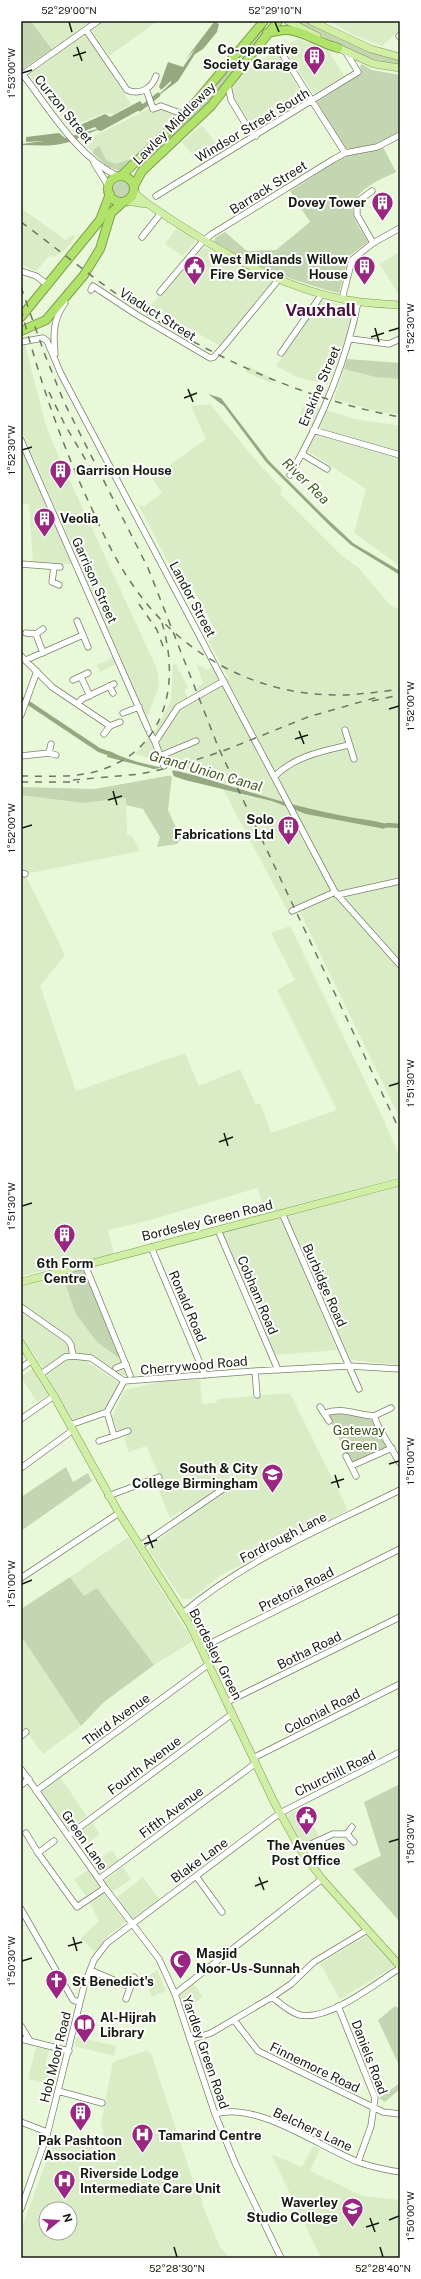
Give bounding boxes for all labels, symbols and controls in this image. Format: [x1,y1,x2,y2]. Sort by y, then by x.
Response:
text: 52°29'00"N [41,4,97,16]
text: 52°29'10"N [248,4,302,16]
place label: Co-operative Society Garage [203,42,298,72]
building icon: Co-operative Society Garage [301,43,327,76]
text: 1°53'00"W [5,48,17,98]
street label: Curzon Street [31,72,96,147]
street label: Lawley Middleway [130,79,219,168]
street label: Windsor Street South [193,85,312,165]
street label: Barrack Street [227,158,310,217]
building icon: Dovey Tower [369,189,395,222]
place label: Dovey Tower [288,195,367,210]
place label: West Midlands Fire Service [210,252,302,282]
place label: Willow House [306,252,349,282]
public building icon: West Midlands Fire Service [181,253,207,286]
building icon: Willow House [351,253,377,286]
street label: Viaduct Street [117,285,199,344]
district label: Vauxhall [285,300,357,320]
text: 1°52'30"W [404,303,416,353]
street label: Erskine Street [296,344,343,429]
text: 1°52'30"W [5,425,17,475]
water label: River Rea [279,455,333,507]
building icon: Garrison House [48,457,74,490]
place label: Garrison House [76,463,172,478]
building icon: Veolia [31,505,57,538]
place label: Veolia [60,511,98,526]
street label: Garrison Street [69,535,120,626]
street label: Landor Street [166,559,219,640]
text: 1°52'00"W [404,681,416,731]
water label: Grand Union Canal [147,747,265,795]
text: 1°52'00"W [5,803,17,853]
place label: Solo Fabrications Ltd [174,812,274,842]
building icon: Solo Fabrications Ltd [276,813,302,846]
text: 1°51'30"W [404,1059,416,1107]
text: 1°51'30"W [5,1182,17,1230]
street label: Bordesley Green Road [140,1197,274,1244]
building icon: 6th Form Centre [52,1222,78,1255]
street label: Burbidge Road [300,1241,350,1329]
street label: Cobham Road [234,1254,281,1337]
place label: 6th Form Centre [37,1256,93,1286]
street label: Ronald Road [166,1268,209,1344]
street label: Cherrywood Road [140,1353,248,1378]
park label: Gateway Green [333,1423,385,1453]
text: 1°51'00"W [404,1437,416,1485]
place label: South & City College Birmingham [132,1461,259,1491]
school or university icon: South & City College Birmingham [260,1462,286,1495]
street label: Fordrough Lane [237,1509,329,1566]
text: 1°51'00"W [5,1560,17,1608]
street label: Pretoria Road [256,1564,336,1615]
street label: Bordesley Green [186,1606,245,1702]
street label: Botha Road [275,1628,344,1672]
street label: Colonial Road [282,1686,363,1737]
street label: Third Avenue [80,1690,153,1749]
street label: Fourth Avenue [105,1733,184,1798]
street label: Churchill Road [292,1747,378,1800]
street label: Fifth Avenue [136,1784,206,1841]
public building icon: The Avenues Post Office [293,1804,319,1837]
street label: Green Lane [59,1808,111,1873]
text: 1°50'30"W [404,1814,416,1864]
street label: Blake Lane [168,1835,231,1886]
place label: The Avenues Post Office [267,1838,345,1868]
text: 1°50'30"W [5,1936,17,1986]
place label: Masjid Noor-Us-Sunnah [196,1946,300,1976]
mosque icon: Masjid Noor-Us-Sunnah [168,1947,194,1980]
church icon: St Benedict's [43,1968,69,2001]
place label: St Benedict's [72,1974,154,1989]
street label: Yardley Green Road [179,1994,232,2111]
street label: Hob Moor Road [37,2010,74,2104]
place label: Al-Hijrah Library [100,2010,156,2040]
library icon: Al-Hijrah Library [71,2011,97,2044]
street label: Daniels Road [348,2018,391,2097]
street label: Finnemore Road [267,2039,362,2096]
building icon: Pak Pashtoon Association [67,2099,93,2132]
street label: Belchers Lane [271,2105,355,2154]
hospital icon: Tamarind Centre [130,2122,156,2155]
place label: Tamarind Centre [158,2128,262,2143]
place label: Pak Pashtoon Association [38,2133,122,2163]
place label: Riverside Lodge Intermediate Care Unit [80,2166,221,2196]
hospital icon: Riverside Lodge Intermediate Care Unit [52,2167,78,2200]
text: 1°50'00"W [404,2191,416,2241]
place label: Waverley Studio College [247,2195,339,2225]
school or university icon: Waverley Studio College [340,2196,366,2229]
north arrow [38,2201,78,2241]
text: N [60,2212,75,2224]
text: 52°28'30"N [149,2262,205,2274]
text: 52°28'40"N [355,2262,411,2274]

